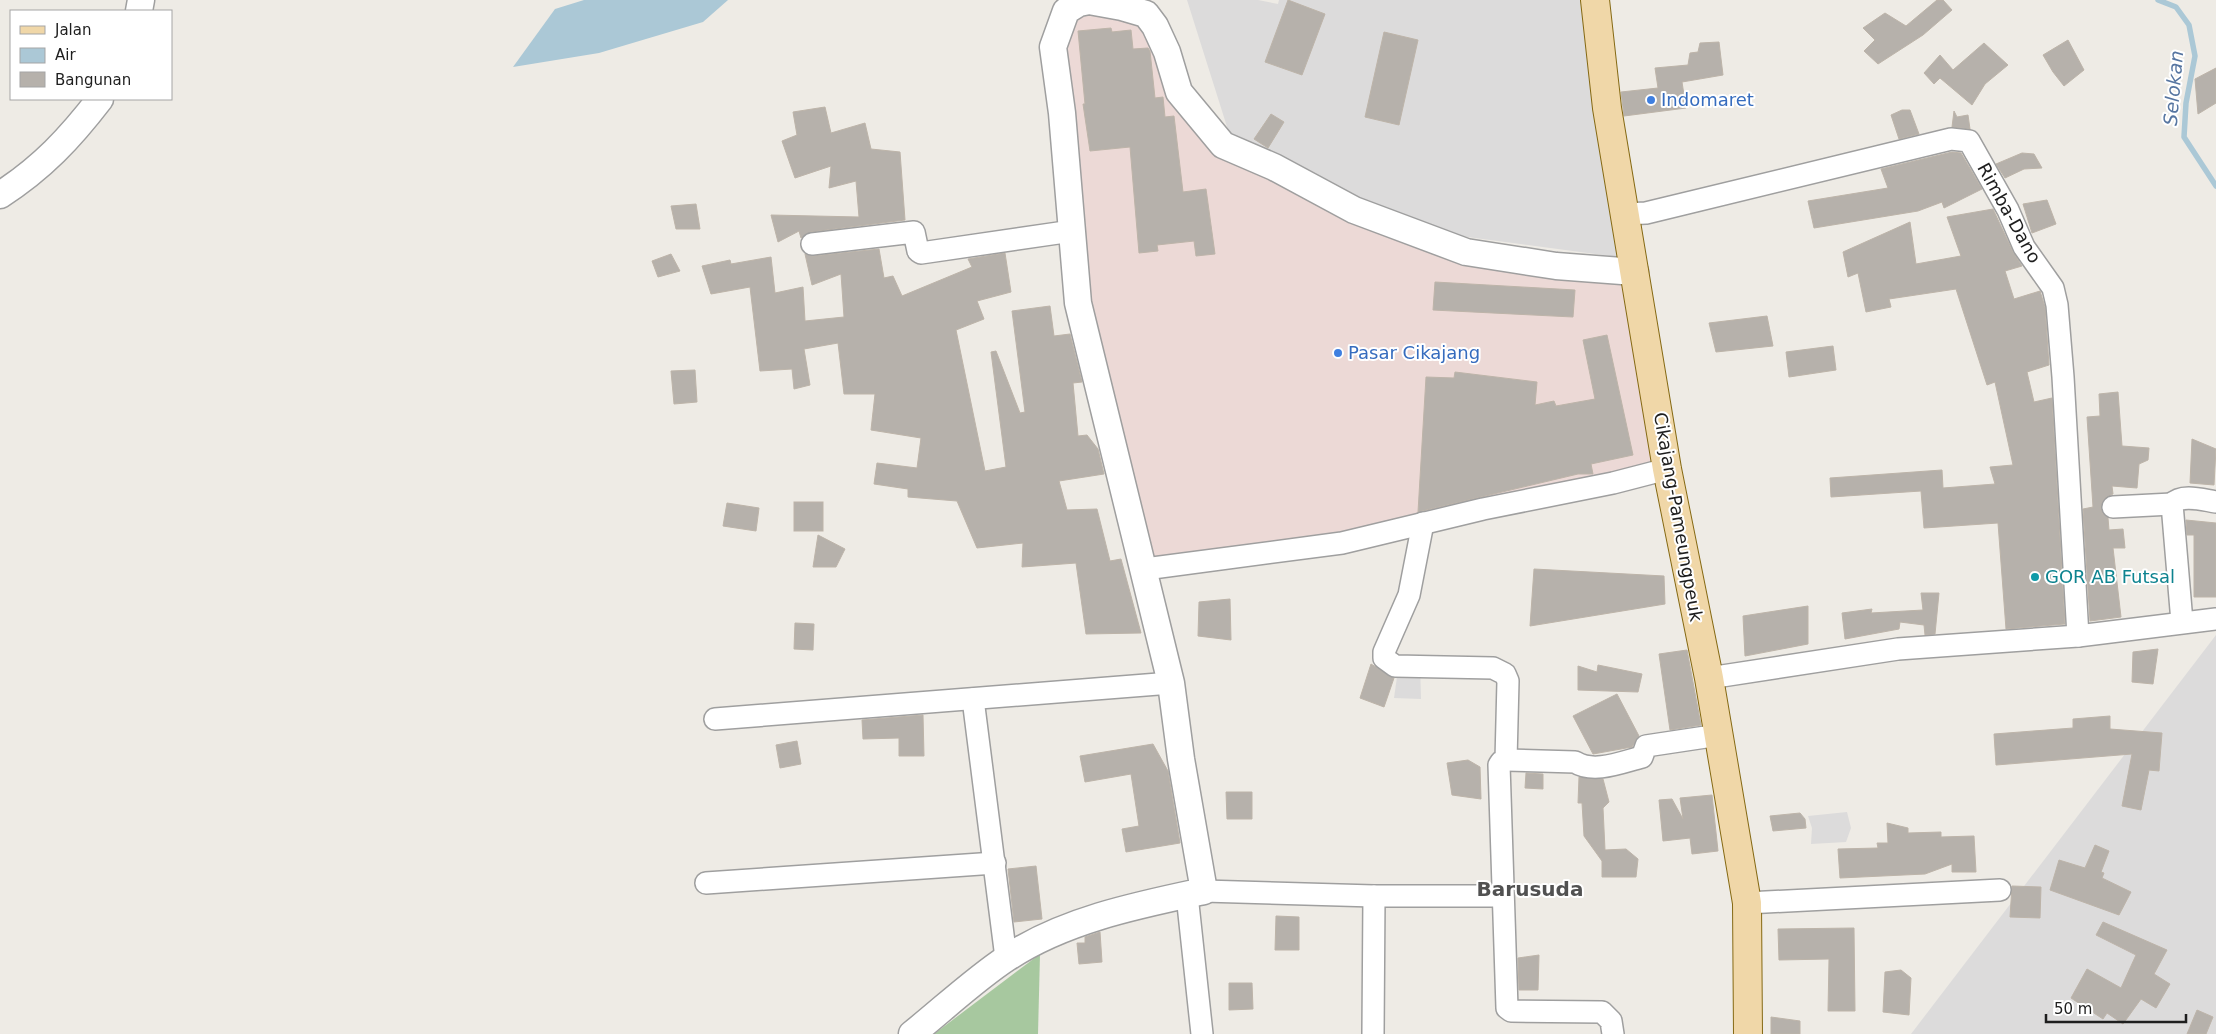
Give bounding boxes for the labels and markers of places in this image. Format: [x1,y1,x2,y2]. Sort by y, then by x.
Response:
place label: Indomaret [1661,89,1754,110]
marker: Indomaret [1645,94,1657,106]
place label: Pasar Cikajang [1348,342,1480,363]
marker: Pasar Cikajang [1332,347,1344,359]
place label: GOR AB Futsal [2045,566,2175,587]
marker: GOR AB Futsal [2029,571,2041,583]

